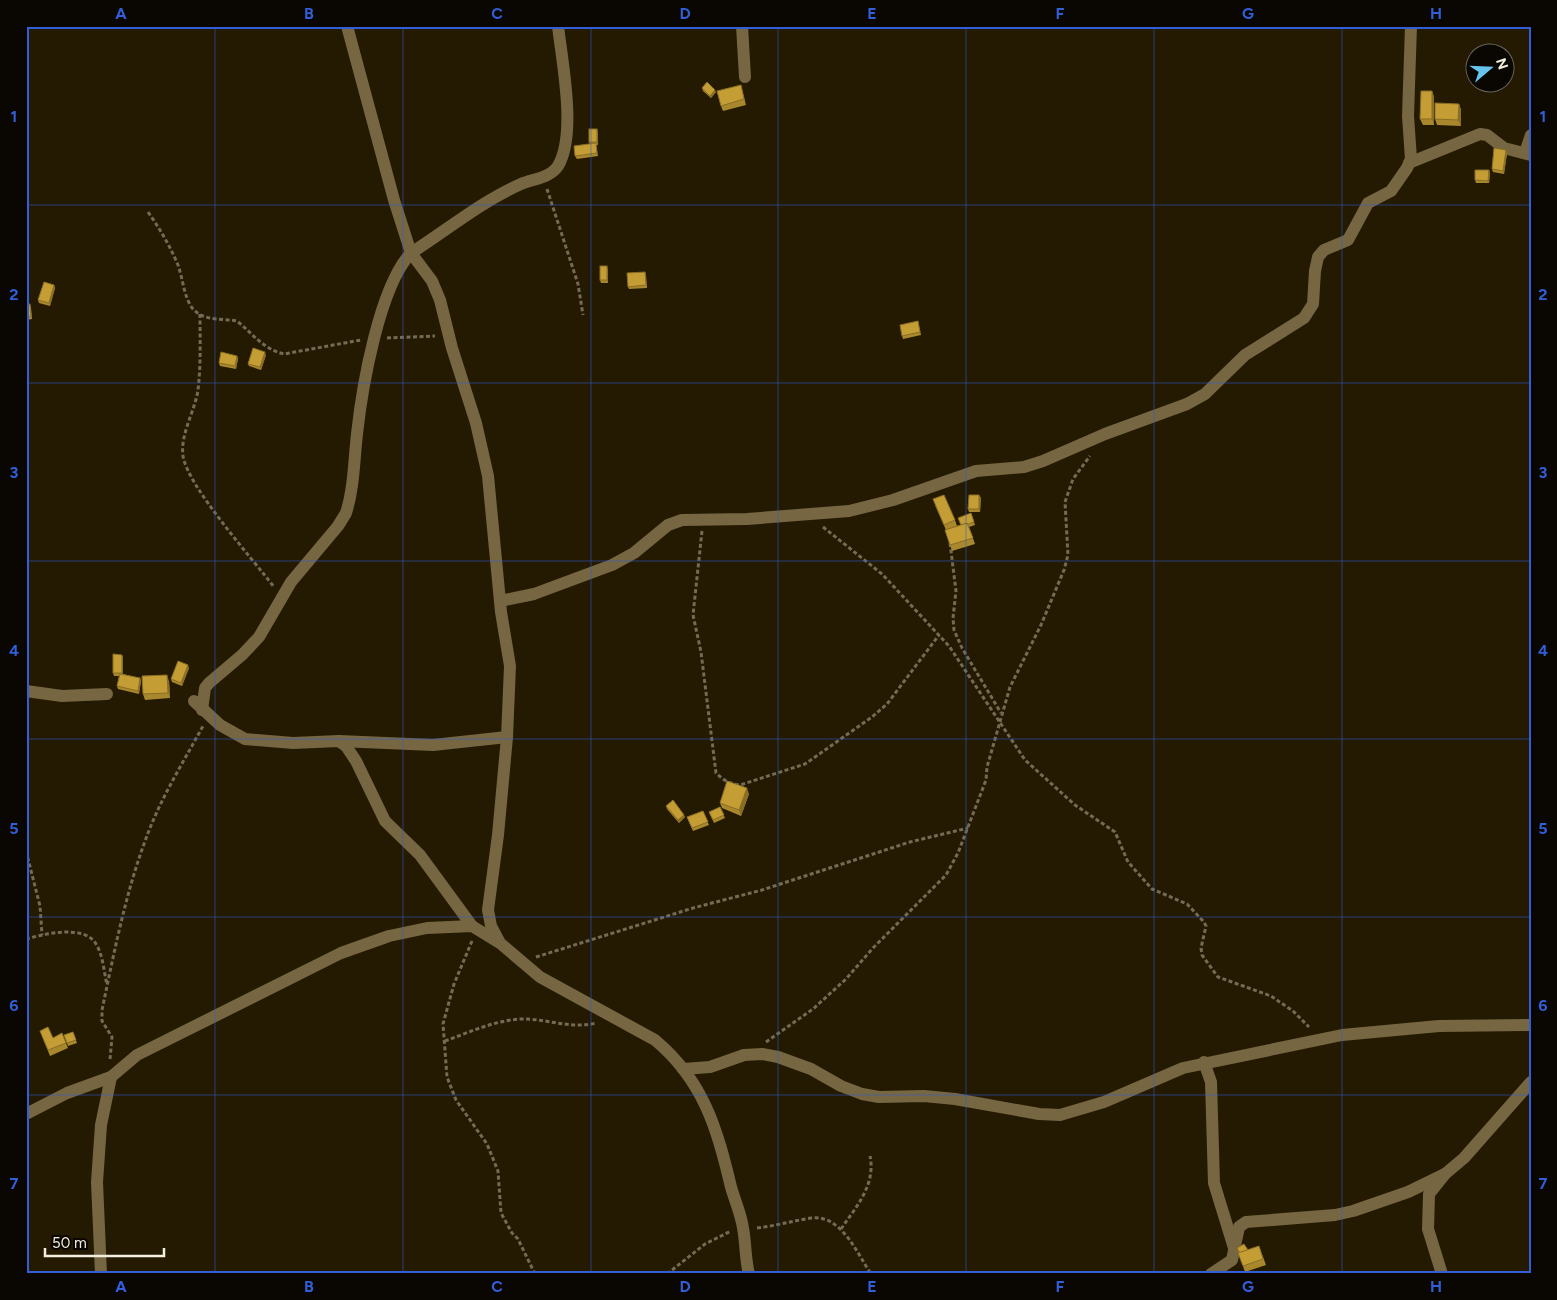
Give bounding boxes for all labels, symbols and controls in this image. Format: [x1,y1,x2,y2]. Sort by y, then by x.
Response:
text: A [115,4,127,23]
text: B [304,4,314,23]
text: C [491,4,503,23]
text: D [679,4,691,23]
text: E [867,4,877,23]
text: F [1056,4,1065,23]
text: G [1242,4,1254,23]
text: H [1430,4,1442,23]
north arrow [1464,42,1514,92]
text: N [1492,56,1512,72]
text: 1 [11,107,17,126]
text: 1 [1540,107,1546,126]
text: 2 [9,285,19,304]
text: 2 [1538,285,1548,304]
text: 3 [10,463,19,482]
text: 3 [1539,463,1548,482]
text: 4 [9,641,19,660]
text: 4 [1538,641,1548,660]
text: 5 [9,819,19,838]
text: 5 [1538,819,1548,838]
text: 6 [9,996,19,1015]
text: 6 [1538,996,1548,1015]
text: 7 [10,1174,19,1193]
text: 7 [1539,1174,1548,1193]
scale bar [45,1225,164,1257]
text: 50 m [52,1234,87,1252]
text: A [115,1277,127,1296]
text: B [304,1277,314,1296]
text: C [491,1277,503,1296]
text: D [679,1277,691,1296]
text: E [867,1277,877,1296]
text: F [1056,1277,1065,1296]
text: G [1242,1277,1254,1296]
text: H [1430,1277,1442,1296]

